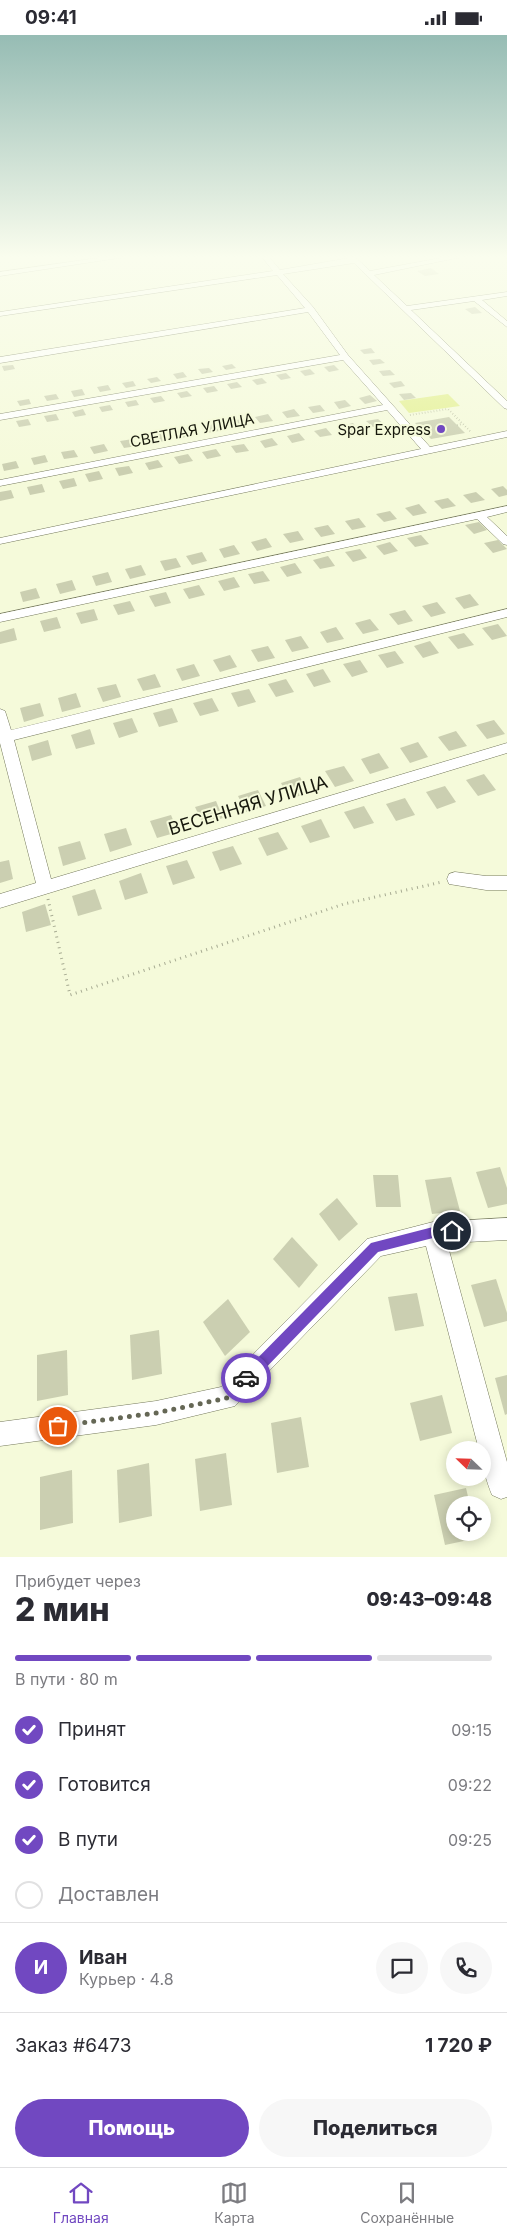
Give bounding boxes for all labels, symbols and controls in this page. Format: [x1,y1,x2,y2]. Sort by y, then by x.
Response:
text: 09:41 [25,6,77,29]
street label: СВЕТЛАЯ УЛИЦА [128,409,256,451]
place label: Spar Express [337,420,431,439]
marker: Spar Express [435,423,447,435]
street label: ВЕСЕННЯЯ УЛИЦА [166,771,330,839]
pin [431,1210,473,1252]
icon: home [438,1217,466,1245]
courier [221,1353,271,1403]
icon: car [232,1364,260,1392]
pin [37,1405,79,1447]
icon: bag [44,1412,72,1440]
north arrow [446,1441,491,1486]
map controls [446,1441,491,1541]
button: locate [446,1496,491,1541]
text: Прибудет через [15,1571,141,1591]
text: 09:43–09:48 [366,1588,492,1611]
text: 2 мин [15,1590,110,1629]
text: В пути · 80 m [15,1669,118,1689]
icon: check [15,1716,43,1744]
text: Принят [58,1718,126,1741]
text: 09:15 [451,1720,492,1740]
icon: check [15,1771,43,1799]
text: Готовится [58,1773,151,1796]
text: 09:22 [448,1775,492,1795]
icon: check [15,1826,43,1854]
text: В пути [58,1828,118,1851]
text: 09:25 [448,1830,492,1850]
text: Доставлен [58,1883,159,1906]
button: chat [376,1942,428,1994]
button: phone [440,1942,492,1994]
text: Иван [79,1946,127,1969]
text: И [34,1956,48,1979]
text: Курьер · 4.8 [79,1969,174,1989]
text: Заказ #6473 [15,2034,131,2057]
text: 1 720 ₽ [425,2034,492,2057]
button: Помощь [15,2099,249,2157]
button: Поделиться [259,2099,492,2157]
tab: Главная [53,2179,109,2226]
tab: Карта [214,2179,255,2226]
tab: Сохранённые [360,2179,454,2226]

